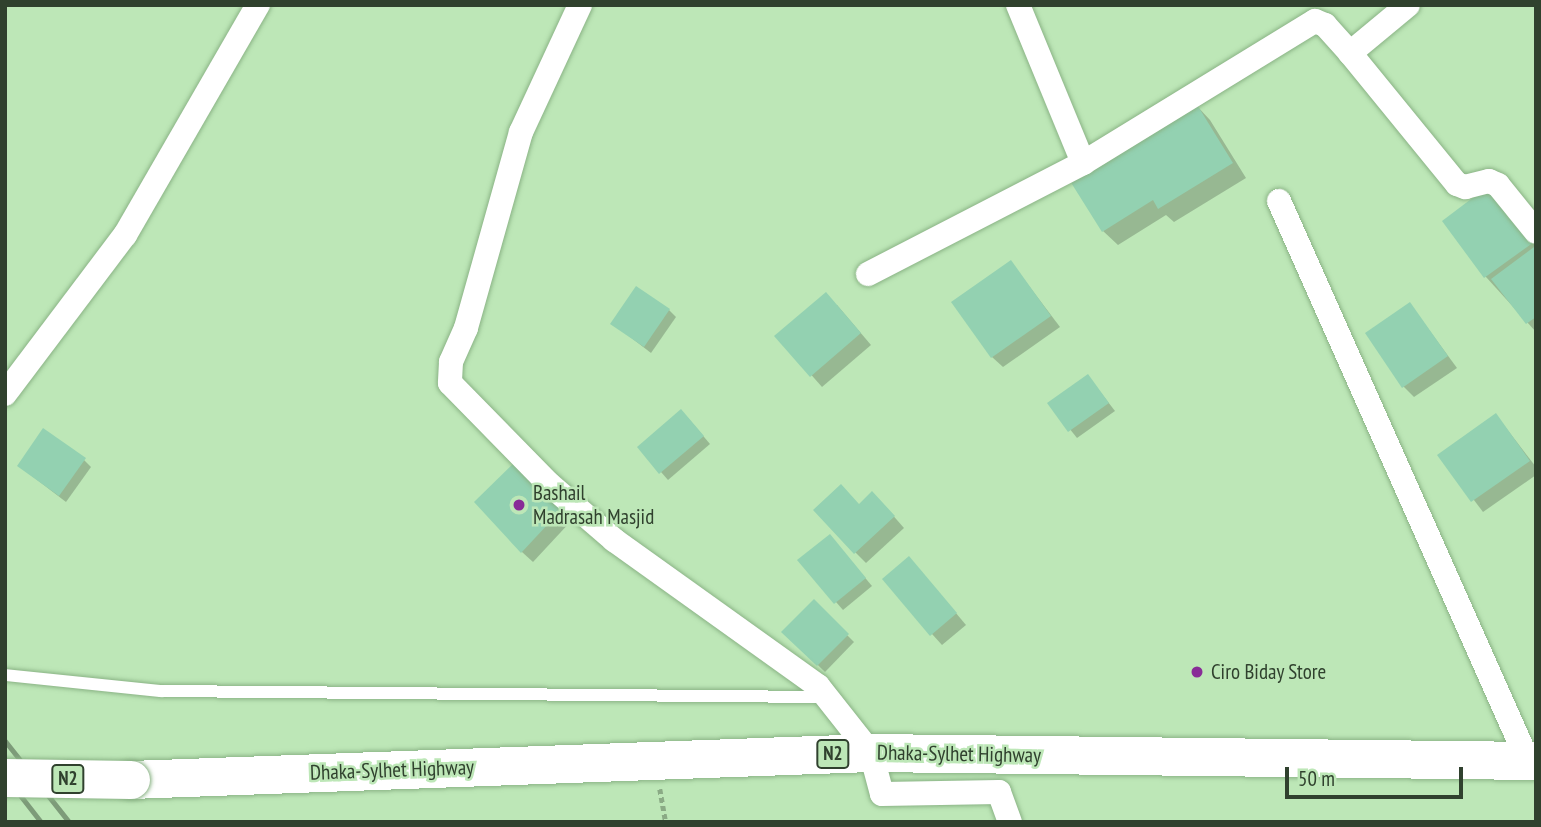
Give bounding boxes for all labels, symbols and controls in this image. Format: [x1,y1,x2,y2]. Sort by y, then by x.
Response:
place label: Bashail Madrasah Masjid [533,480,654,530]
marker: Bashail Madrasah Masjid [511,497,527,513]
place label: Ciro Biday Store [1211,659,1327,685]
marker: Ciro Biday Store [1189,664,1205,680]
road number: N2 [816,738,850,769]
street label: Dhaka-Sylhet Highway [877,740,1041,768]
scale bar [1289,754,1468,798]
street label: Dhaka-Sylhet Highway [310,755,474,785]
road number: N2 [50,764,86,794]
text: 50 m [1298,765,1335,792]

